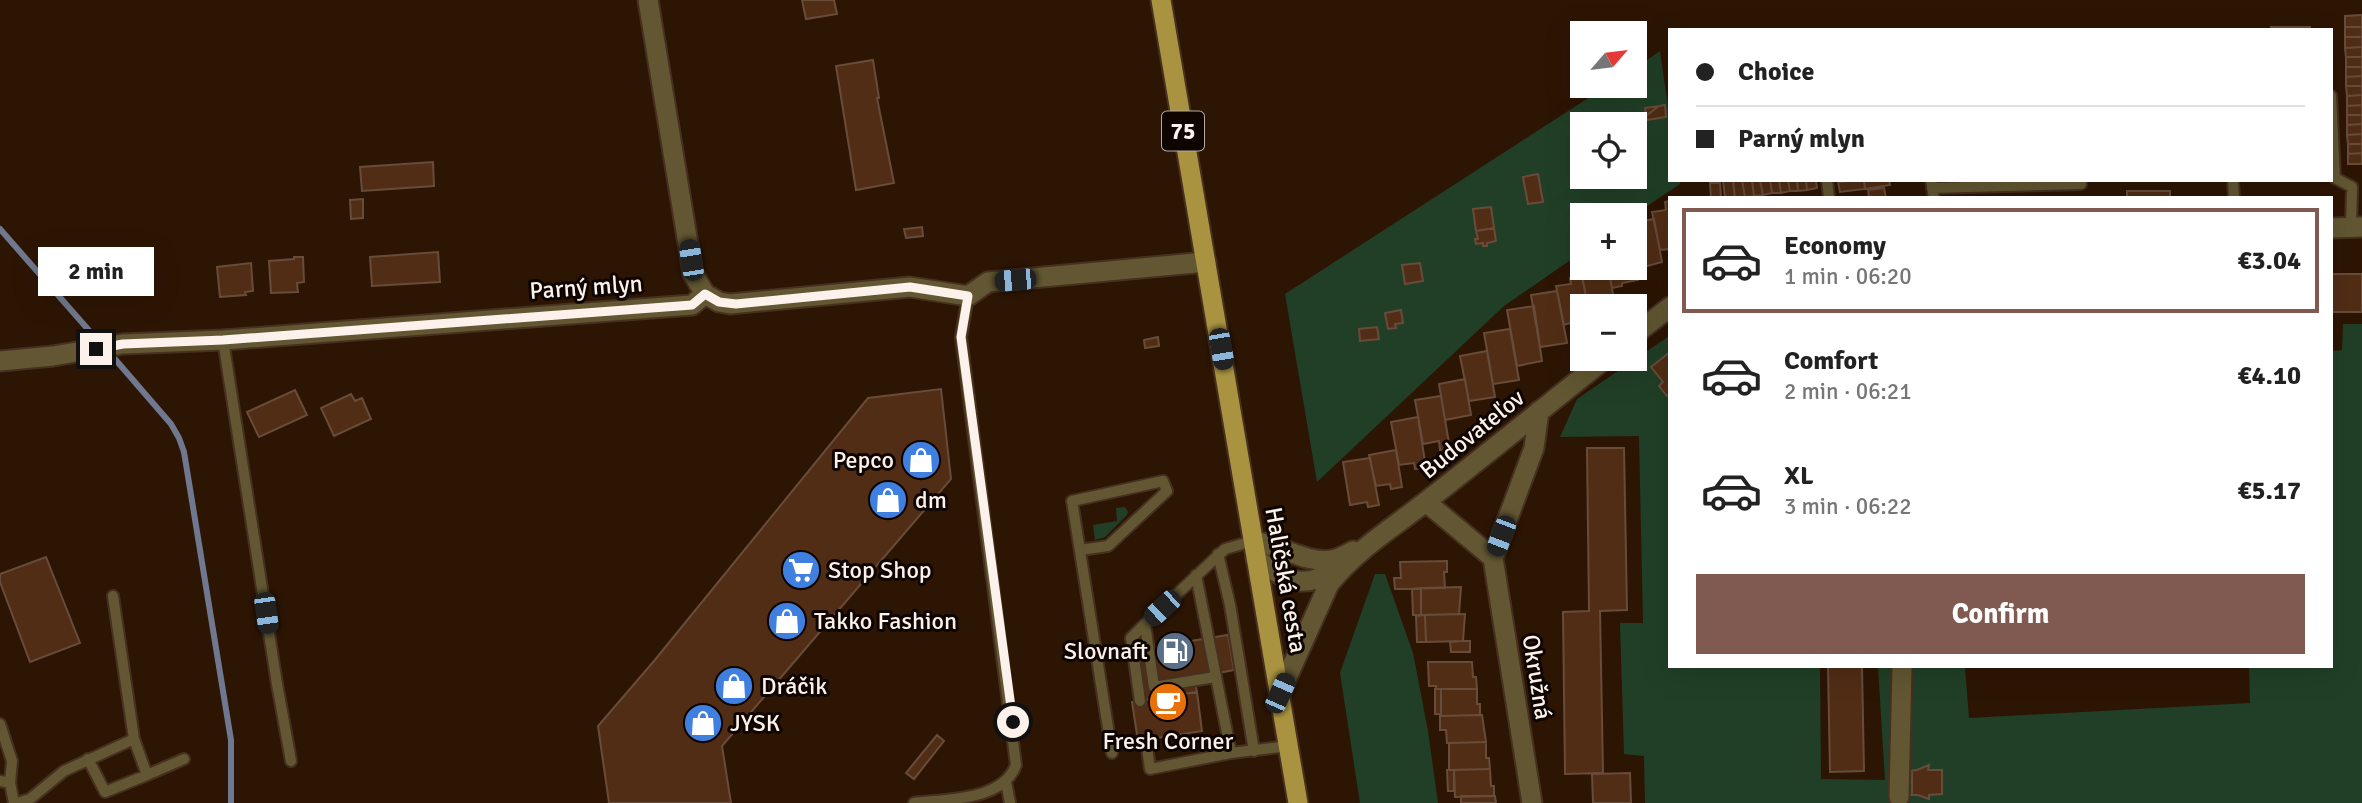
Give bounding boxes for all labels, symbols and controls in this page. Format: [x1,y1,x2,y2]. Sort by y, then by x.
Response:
north arrow [1570,21,1647,98]
map controls [1570,21,1647,371]
text: Choice [1738,56,1814,88]
road number: 75 [1162,112,1204,150]
button: locate [1570,112,1647,189]
text: Parný mlyn [1738,123,1865,155]
button: + [1570,203,1647,280]
icon: car [1700,229,1763,292]
text: Economy [1784,230,1886,262]
car [678,238,705,282]
text: €3.04 [2237,245,2301,277]
callout: 2 min [38,247,154,296]
text: 2 min [68,257,124,286]
text: 1 min · 06:20 [1784,262,1912,291]
street label: Parný mlyn [528,268,644,306]
car [994,268,1037,292]
button: − [1570,294,1647,371]
car [1208,326,1235,372]
route end [80,333,112,365]
icon: car [1700,344,1763,407]
text: Comfort [1784,345,1878,377]
text: €4.10 [2237,360,2301,392]
text: 2 min · 06:21 [1784,377,1912,406]
street label: Budovateľov [1414,383,1530,485]
shop icon: Pepco [900,439,942,481]
place label: Pepco [833,445,894,475]
icon: car [1700,459,1763,522]
text: XL [1784,460,1814,492]
text: €5.17 [2237,475,2301,507]
shop icon: dm [867,479,909,521]
place label: dm [915,485,947,515]
text: 3 min · 06:22 [1784,492,1912,521]
street label: Haličská cesta [1258,505,1314,655]
car [1484,513,1519,559]
supermarket icon: Stop Shop [780,549,822,591]
place label: Stop Shop [828,555,932,585]
button: Confirm [1696,574,2305,654]
car [1140,586,1185,630]
car [253,591,280,635]
shop icon: Takko Fashion [766,600,808,642]
place label: Takko Fashion [814,606,957,636]
fuel station icon: Slovnaft [1154,630,1196,672]
street label: Okružná [1515,632,1559,722]
place label: Slovnaft [1064,636,1148,666]
shop icon: Dráčik [713,665,755,707]
car [1262,670,1299,716]
place label: Dráčik [761,671,827,701]
cafe icon: Fresh Corner [1147,681,1189,723]
shop icon: JYSK [682,702,724,744]
route start [997,706,1029,738]
place label: JYSK [730,708,780,738]
place label: Fresh Corner [1103,726,1234,756]

